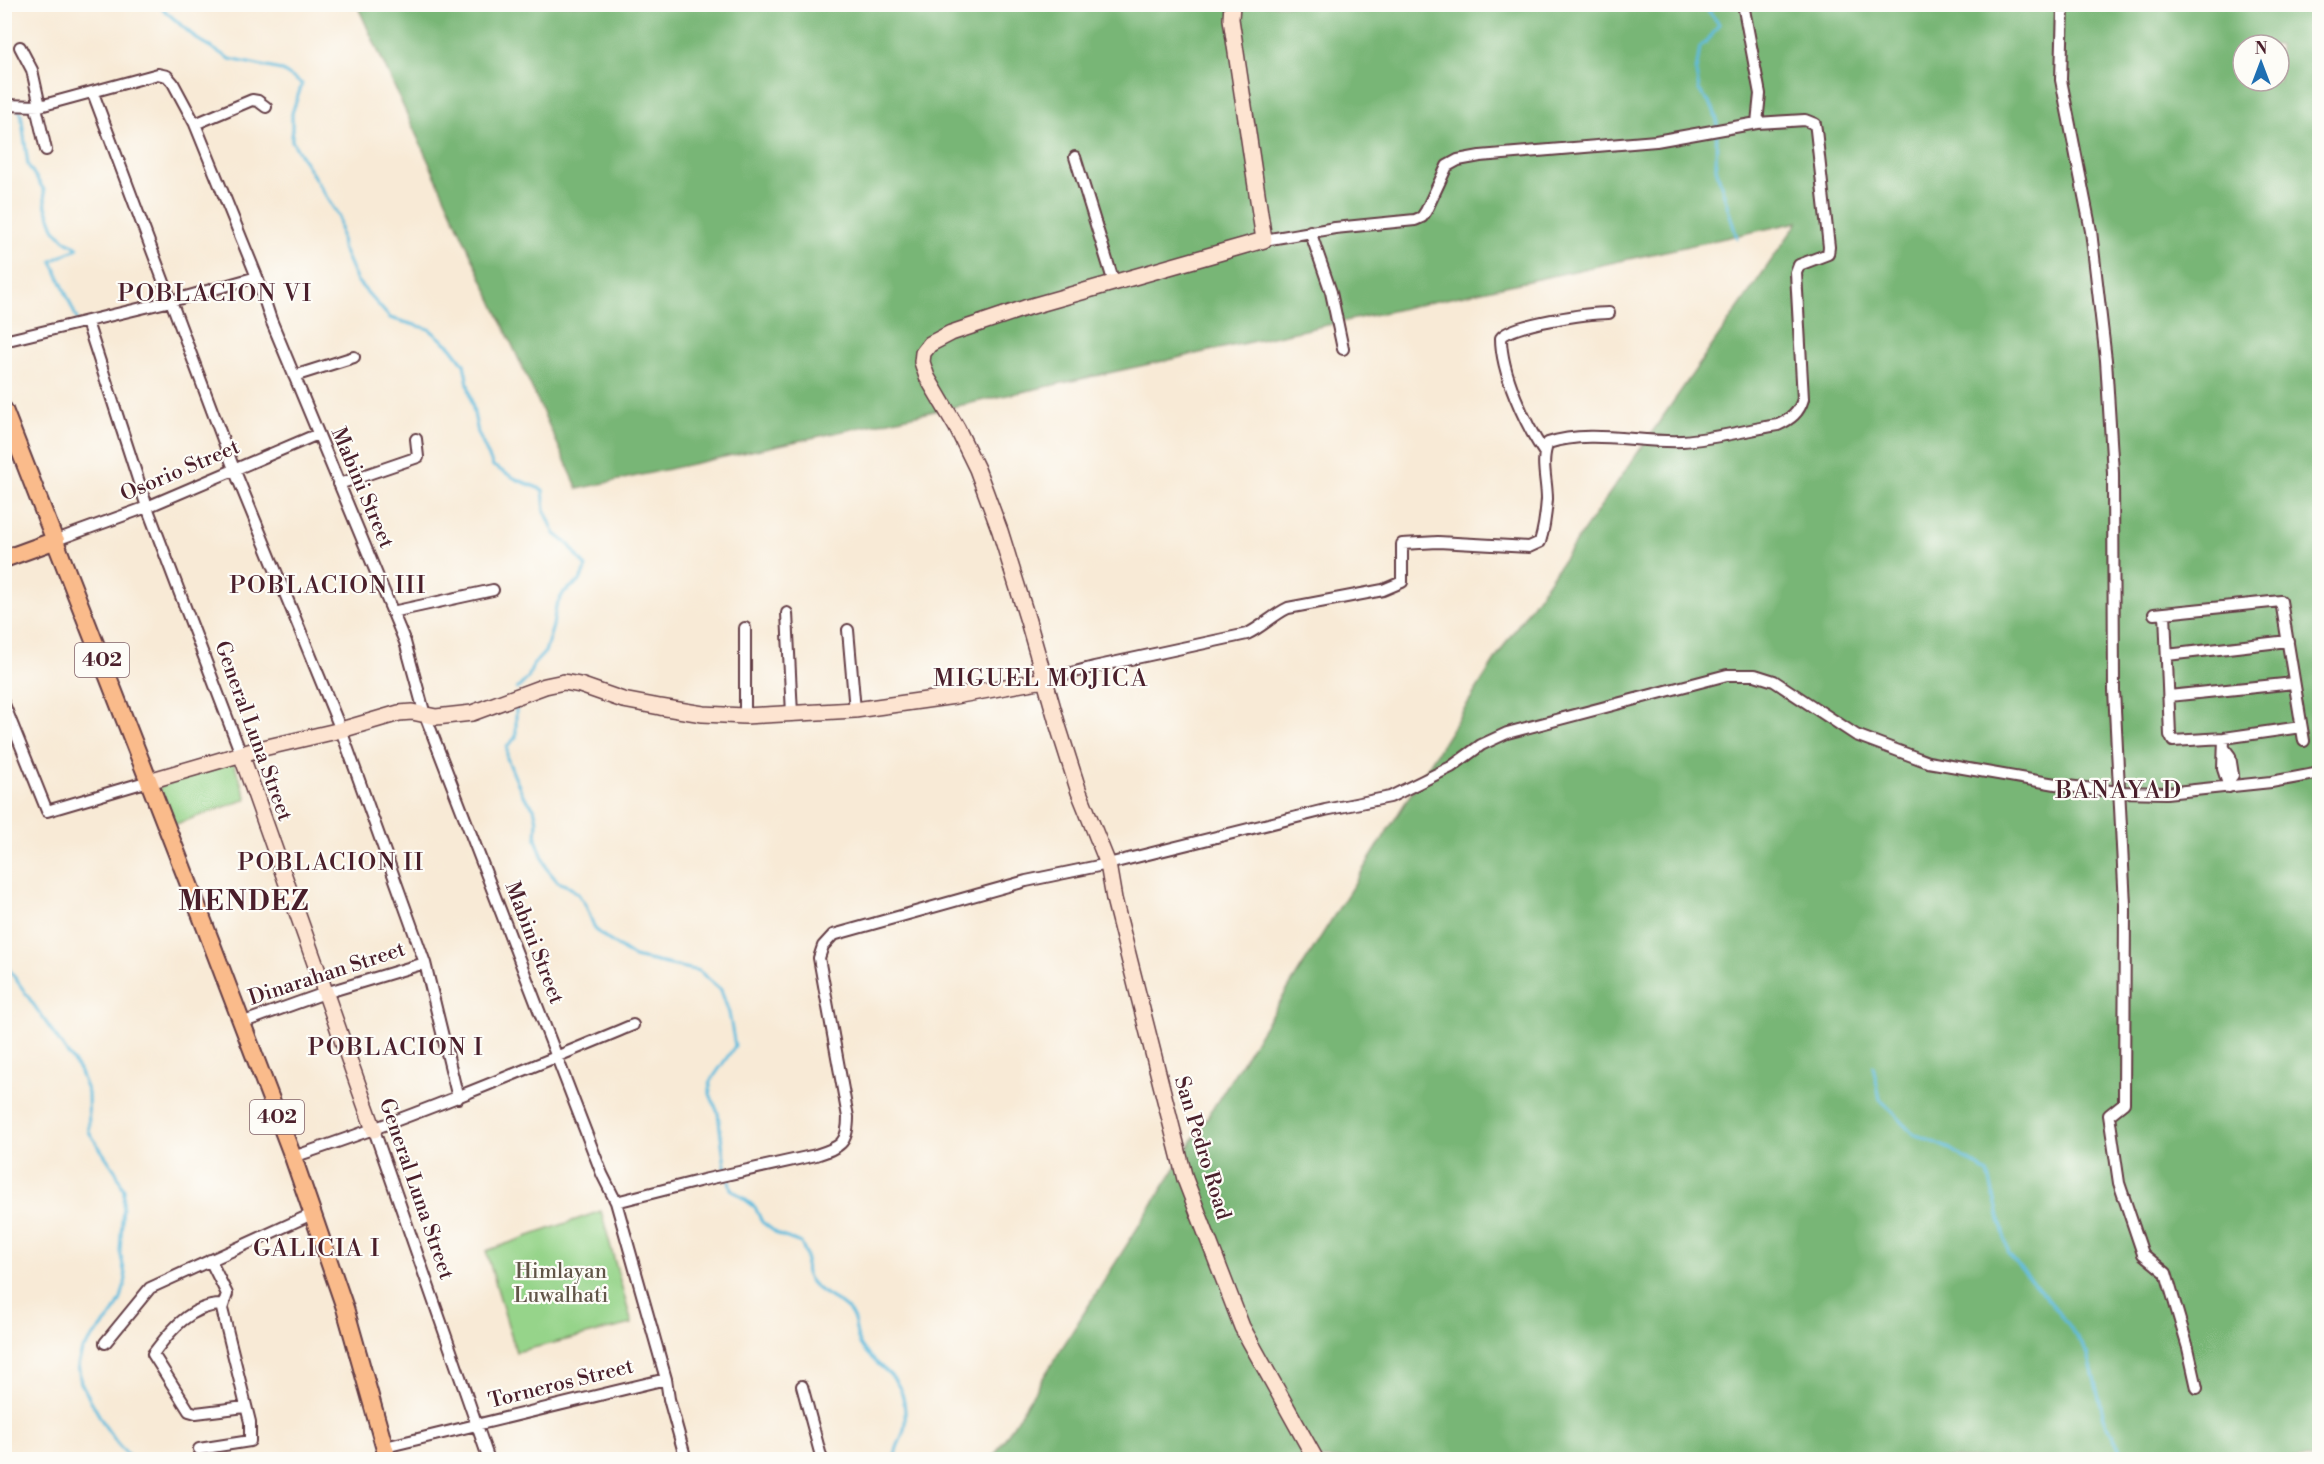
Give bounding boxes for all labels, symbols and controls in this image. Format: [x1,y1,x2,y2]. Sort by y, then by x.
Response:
north arrow [2231,33,2291,93]
text: N [2255,39,2268,59]
district label: POBLACION VI [117,279,313,309]
street label: Mabini Street [325,424,399,553]
street label: Osorio Street [116,434,244,508]
district label: POBLACION III [229,571,427,601]
street label: General Luna Street [208,637,298,825]
road number: 402 [75,643,129,677]
district label: MIGUEL MOJICA [933,664,1149,694]
district label: BANAYAD [2054,776,2183,806]
district label: POBLACION II [238,848,424,878]
street label: Mabini Street [499,878,569,1008]
district label: MENDEZ [178,885,310,919]
street label: Dinarahan Street [245,936,409,1012]
district label: POBLACION I [308,1033,484,1063]
street label: San Pedro Road [1168,1073,1236,1223]
street label: General Luna Street [373,1095,459,1283]
road number: 402 [250,1100,304,1134]
district label: GALICIA I [253,1234,381,1264]
park label: Himlayan Luwalhati [514,1259,608,1309]
street label: Torneros Street [486,1353,637,1415]

